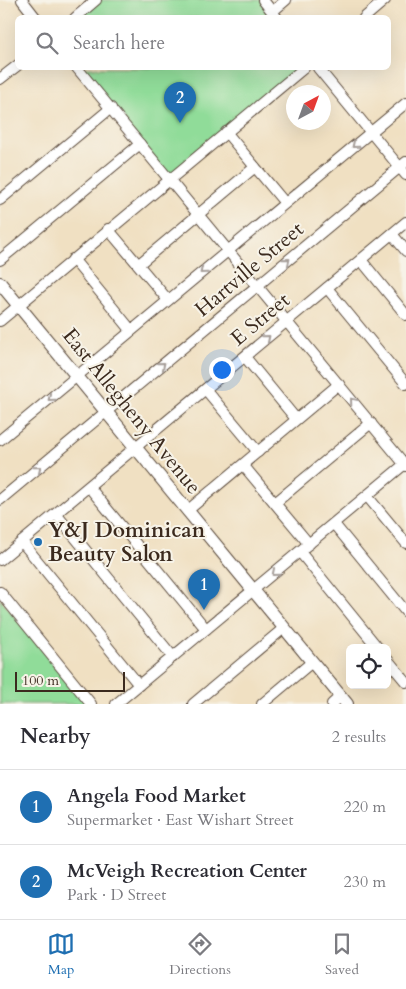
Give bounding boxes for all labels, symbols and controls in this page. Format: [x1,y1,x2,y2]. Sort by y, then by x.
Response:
search box [15,15,391,70]
icon: search [33,29,61,57]
text: Search here [73,30,165,56]
pin: 2 [164,82,196,123]
north arrow [286,85,331,130]
one-way arrow [352,139,361,148]
street label: Hartville Street [189,215,310,324]
one-way arrow [281,258,290,266]
one-way arrow [200,266,209,274]
street label: E Street [225,286,296,353]
street label: East Allegheny Avenue [55,322,208,501]
one-way arrow [261,336,270,344]
your location [209,357,235,383]
one-way arrow [157,362,166,371]
one-way arrow [48,392,57,401]
one-way arrow [350,398,358,407]
one-way arrow [32,466,41,475]
place label: Y&J Dominican Beauty Salon [48,516,206,569]
marker: Y&J Dominican Beauty Salon [32,536,44,548]
one-way arrow [271,567,280,576]
pin: 1 [188,569,220,610]
map controls [346,644,391,689]
button: locate [346,644,391,689]
scale bar [15,669,125,692]
text: 100 m [22,671,59,690]
text: Nearby [20,722,91,751]
text: 2 results [332,726,386,748]
text: Angela Food Market [67,783,246,809]
text: 1 [32,796,40,818]
text: 220 m [344,796,386,818]
text: Supermarket · East Wishart Street [67,809,294,831]
text: McVeigh Recreation Center [67,858,307,884]
text: 2 [32,871,40,893]
text: 230 m [344,871,386,893]
text: Park · D Street [67,884,166,906]
tab: Map [47,930,75,979]
tab: Directions [169,930,231,979]
tab: Saved [325,930,359,979]

